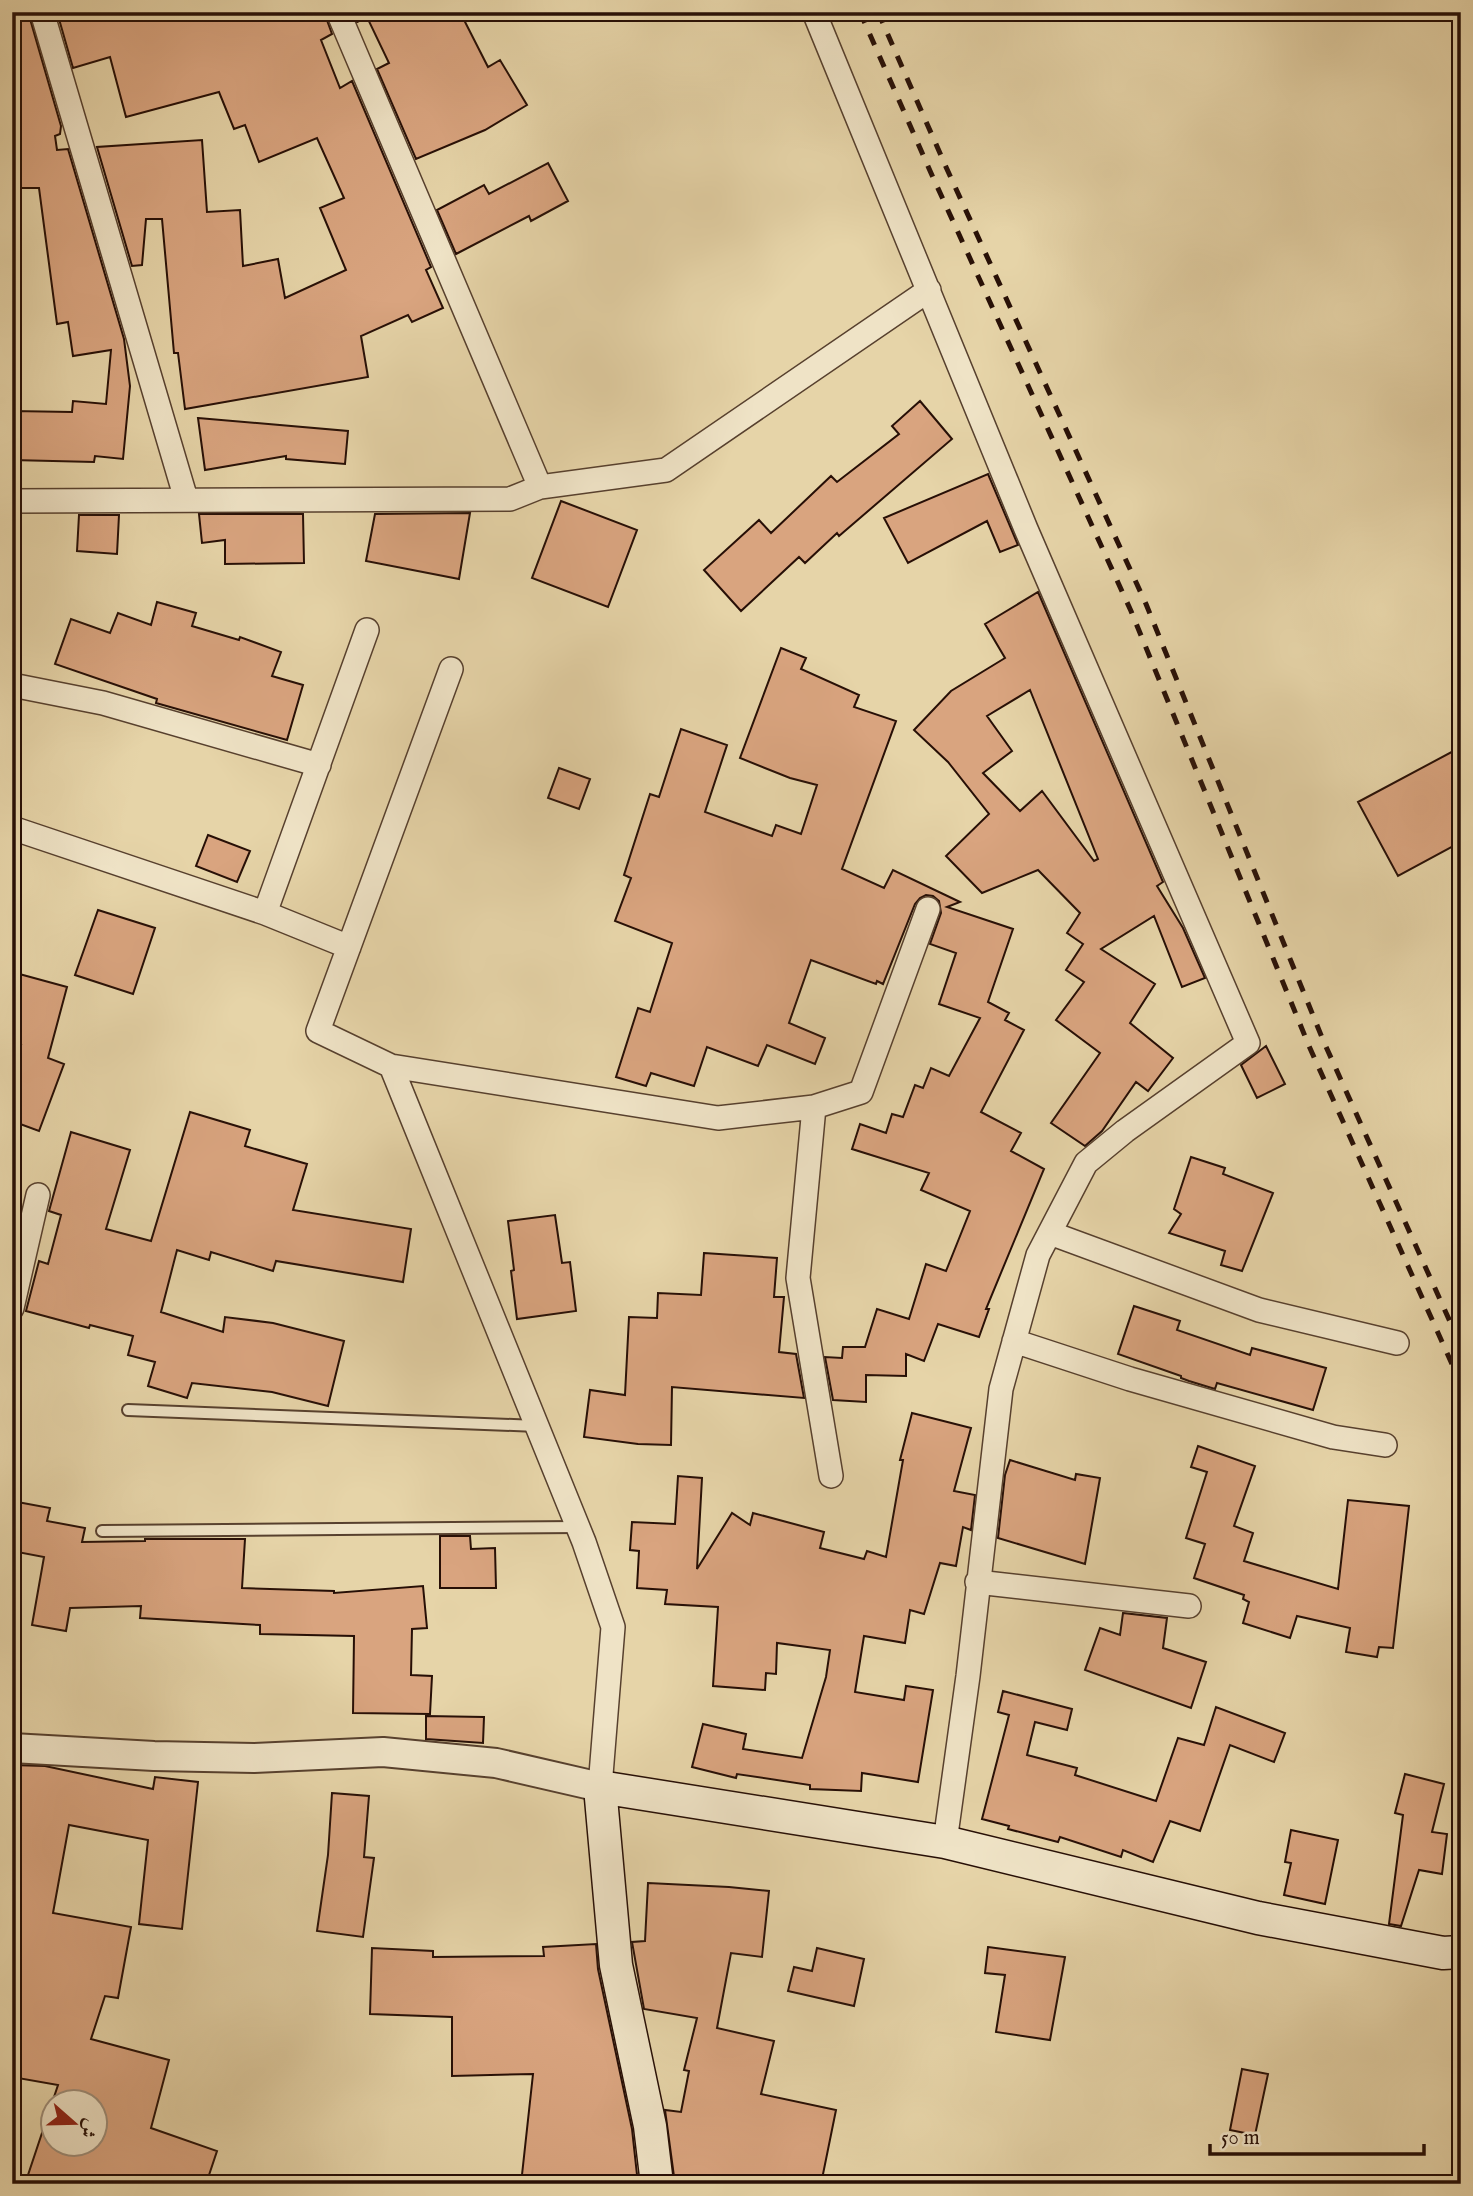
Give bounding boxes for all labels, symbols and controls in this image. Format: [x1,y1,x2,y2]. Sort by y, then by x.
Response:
north arrow [38,2088,108,2158]
scale bar [1210,2112,1424,2156]
text: ش [74,2115,103,2141]
text: 50 m [1221,2125,1260,2152]

